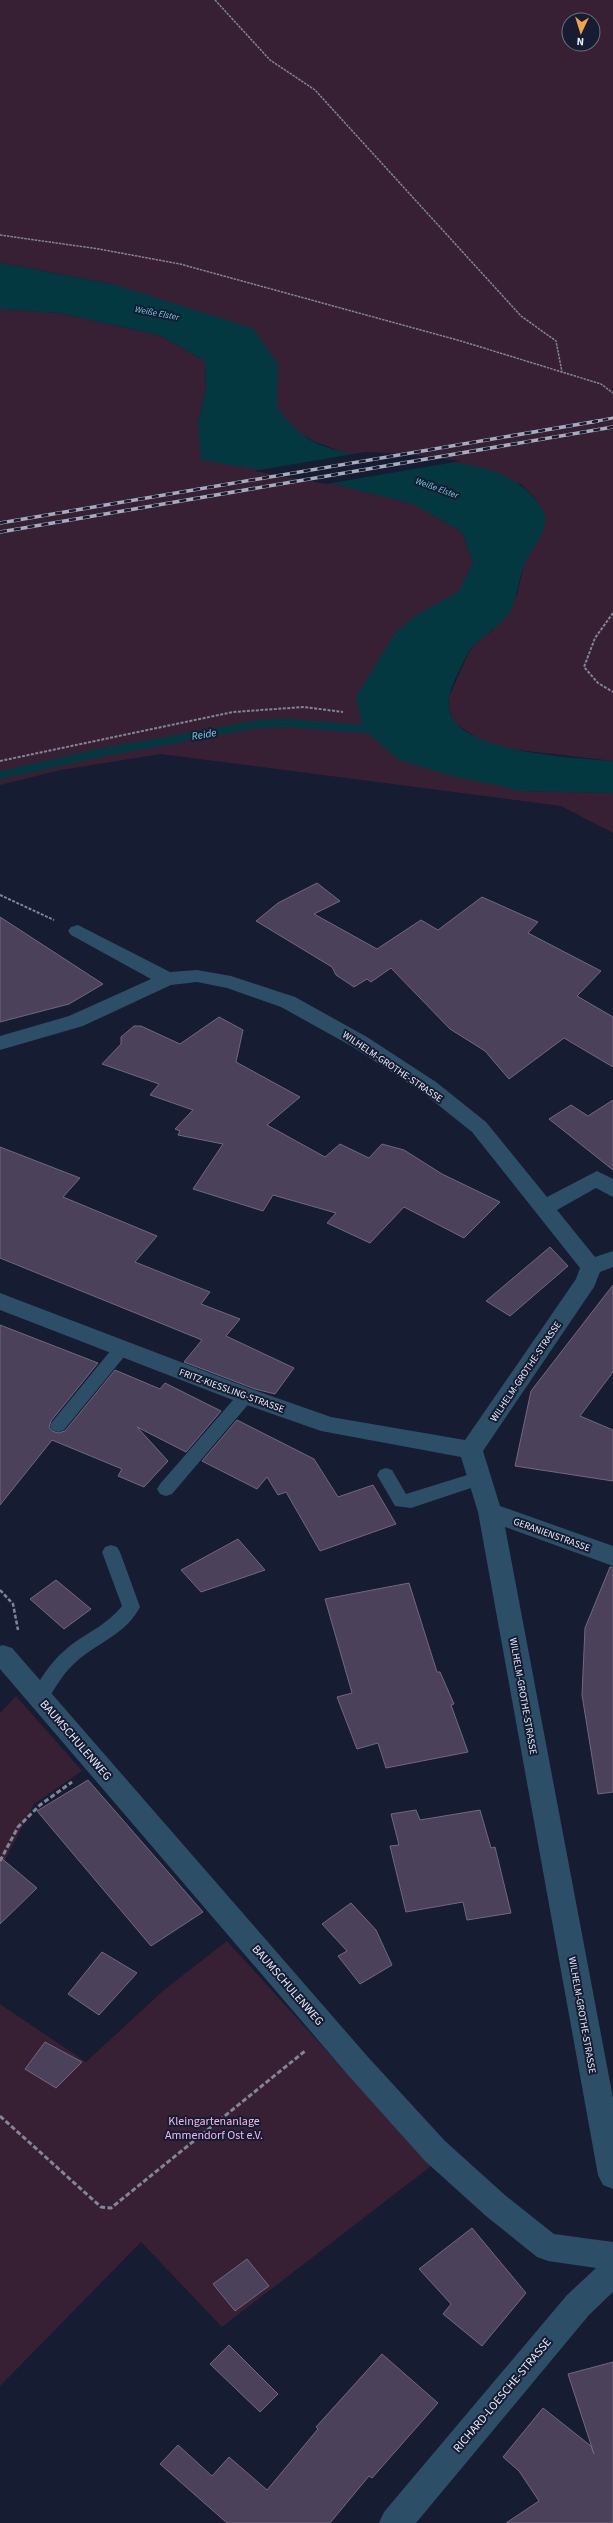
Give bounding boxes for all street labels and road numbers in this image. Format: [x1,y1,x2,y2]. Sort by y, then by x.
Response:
street label: WILHELM-GROTHE-STRASSE [340,1028,445,1106]
street label: WILHELM-GROTHE-STRASSE [487,1319,565,1424]
street label: FRITZ-KIESSLING-STRASSE [177,1365,286,1416]
street label: GERANIENSTRASSE [511,1515,592,1555]
street label: WILHELM-GROTHE-STRASSE [506,1637,540,1756]
street label: BAUMSCHULENWEG [36,1696,115,1784]
street label: BAUMSCHULENWEG [248,1941,327,2029]
street label: WILHELM-GROTHE-STRASSE [565,1956,599,2075]
street label: RICHARD-LOESCHE-STRASSE [449,2334,555,2456]

